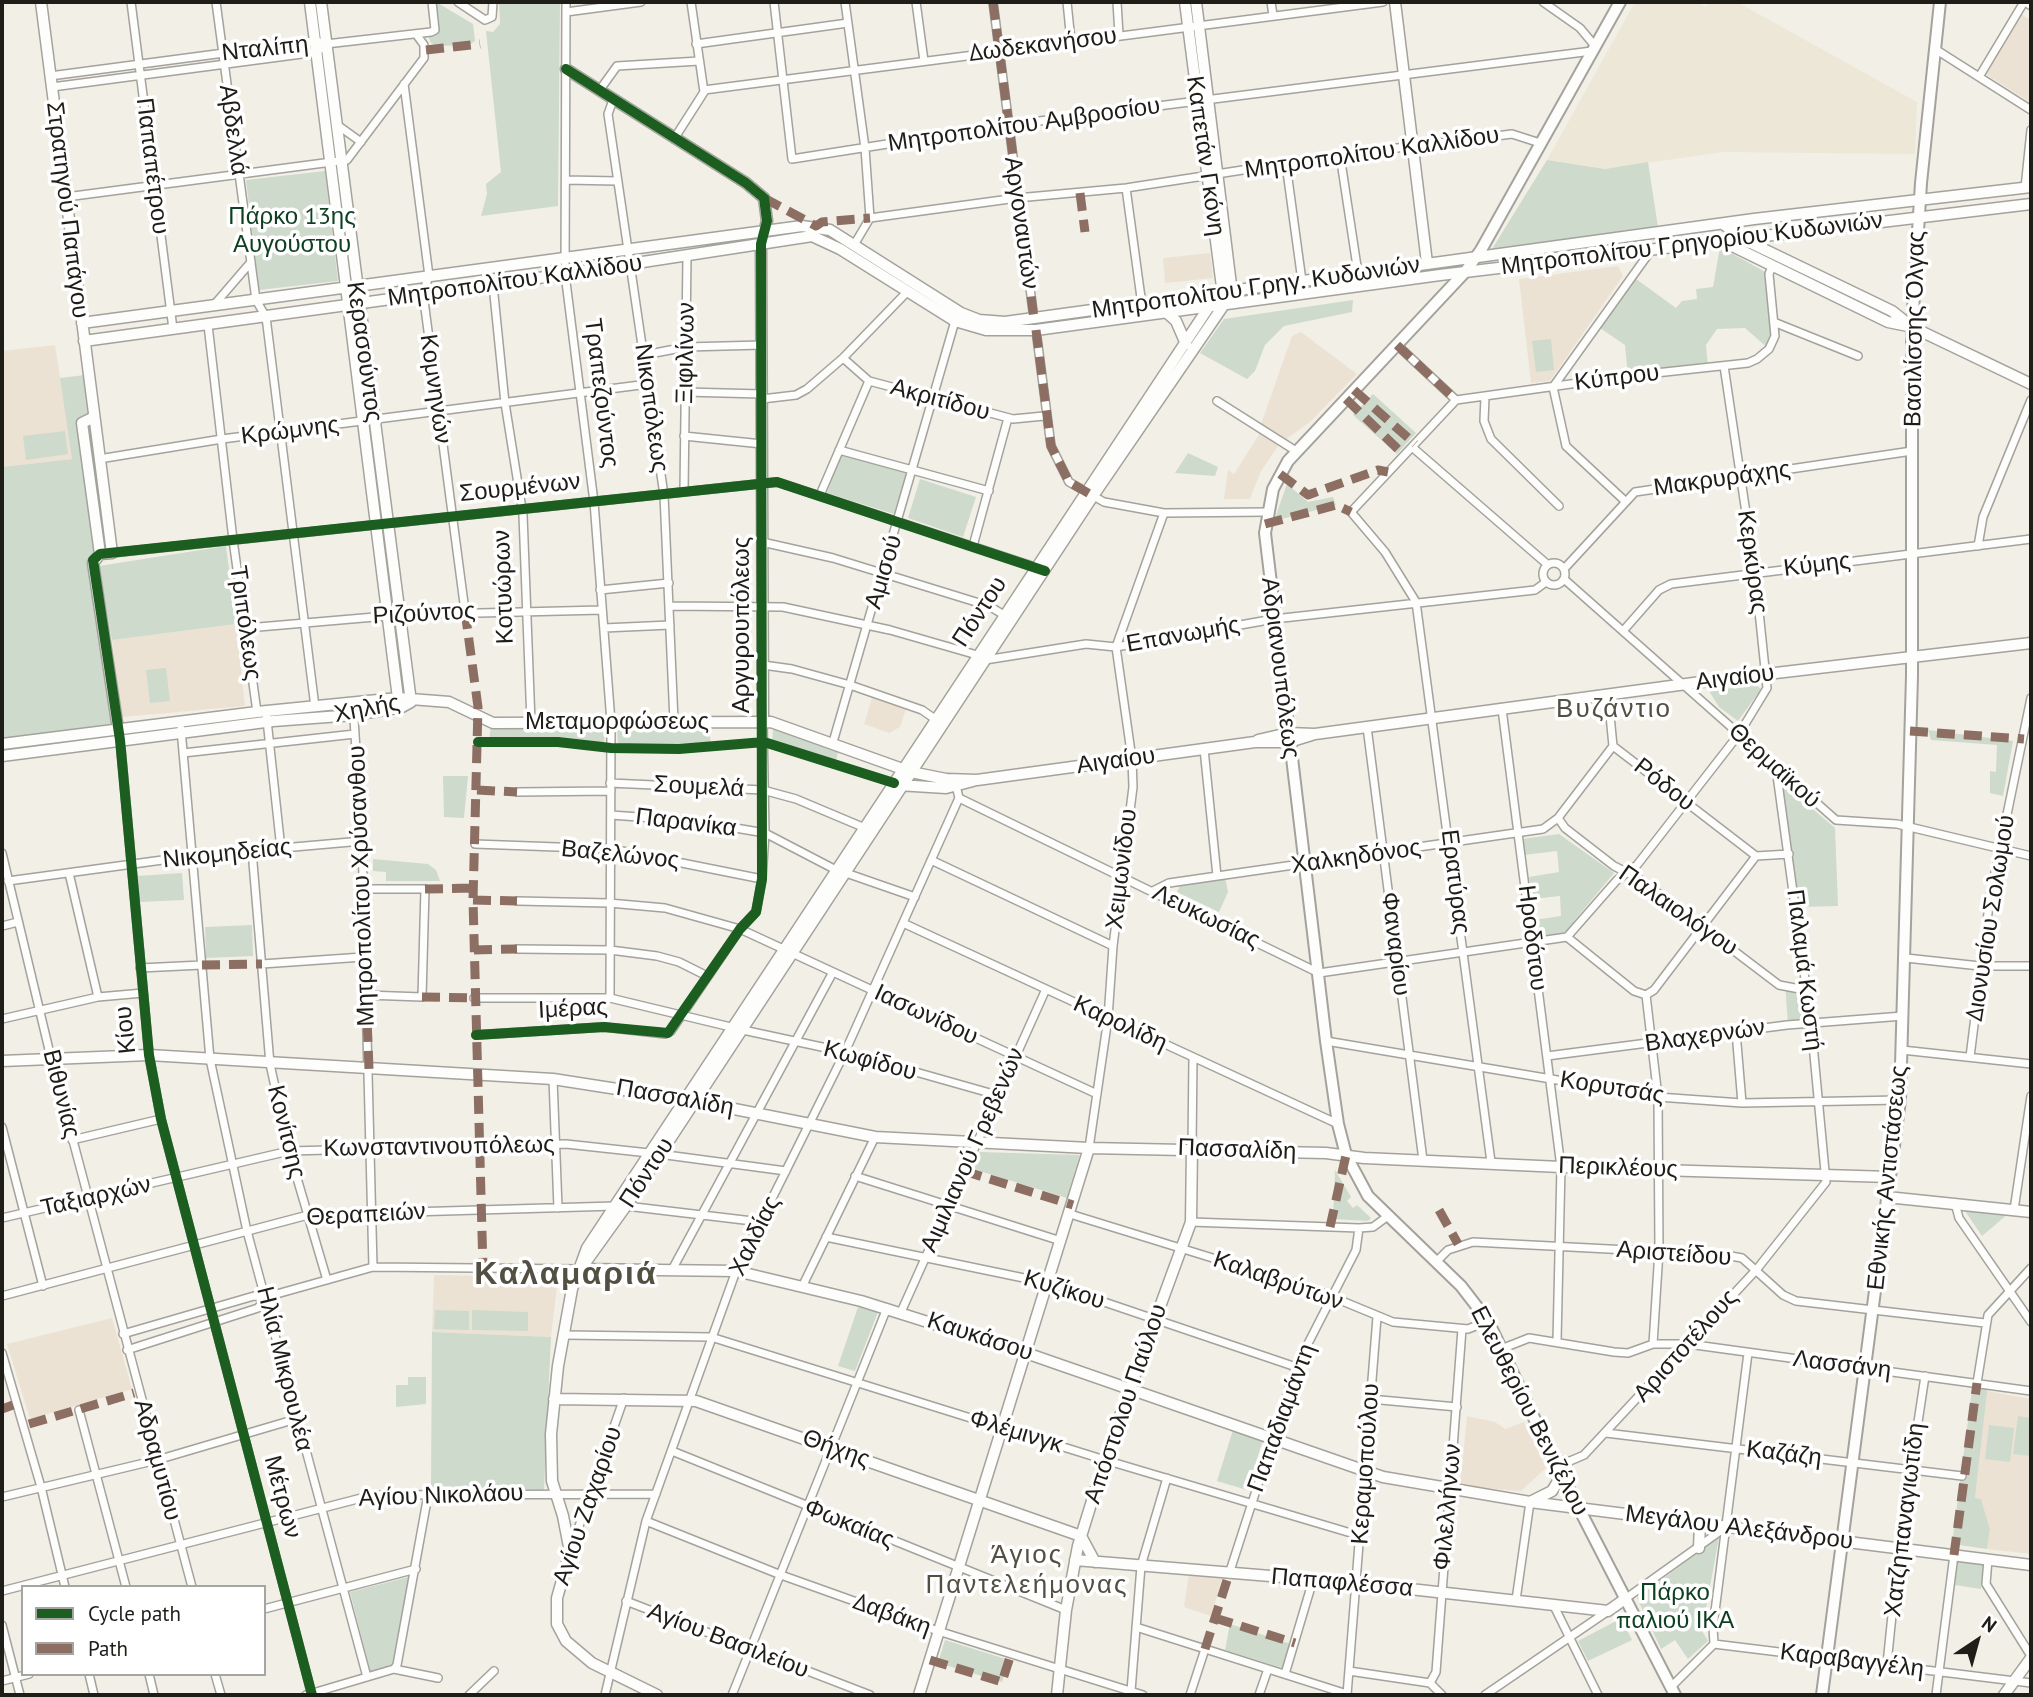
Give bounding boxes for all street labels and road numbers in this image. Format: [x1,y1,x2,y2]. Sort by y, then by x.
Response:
street label: Δωδεκανήσου [967,22,1119,68]
street label: Νταλίπη [220,30,310,68]
street label: Καπετάν Γκόνη [1180,74,1230,238]
street label: Αβδελλά [212,83,254,177]
street label: Μητροπολίτου Αμβροσίου [886,92,1162,158]
street label: Παπαπέτρου [129,96,175,236]
street label: Στρατηγού Παπάγου [39,100,95,320]
street label: Μητροπολίτου Καλλίδου [1243,121,1501,185]
street label: Αργοναυτών [997,155,1045,291]
street label: Μητροπολίτου Γρηγορίου Κυδωνιών [1499,206,1885,282]
street label: Βασιλίσσης Όλγας [1899,231,1931,427]
street label: Μητροπολίτου Καλλίδου [386,249,644,313]
street label: Μητροπολίτου Γρηγ. Κυδωνιών [1090,251,1422,325]
street label: Κερασούντος [340,280,388,424]
street label: Ξιφιλίνων [671,302,701,404]
street label: Τραπεζούντος [578,317,624,469]
street label: Κομνηνών [413,332,457,446]
street label: Νικοπόλεως [628,342,674,474]
street label: Κύπρου [1573,359,1661,397]
street label: Ακριτίδου [887,373,993,427]
street label: Κρώμνης [239,411,341,451]
street label: Μακρυράχης [1652,455,1792,503]
street label: Σουρμένων [458,467,582,509]
street label: Κερκύρας [1730,508,1774,616]
street label: Κοτυώρων [488,529,520,645]
street label: Αμισού [859,532,909,612]
street label: Αργυρουπόλεως [728,537,756,713]
street label: Κύμης [1782,547,1852,583]
street label: Τριπόλεως [223,564,267,682]
street label: Πόντου [947,571,1013,653]
street label: Αδριανουπόλεως [1255,576,1305,760]
street label: Ριζούντος [372,597,476,631]
street label: Επανωμής [1124,611,1242,659]
street label: Αιγαίου [1694,659,1776,697]
street label: Χηλής [332,689,402,729]
street label: Μεταμορφώσεως [525,708,709,736]
street label: Θερμαϊκού [1722,717,1826,815]
street label: Αιγαίου [1075,741,1157,781]
street label: Μητροπολίτου Χρύσανθου [343,745,381,1027]
street label: Ρόδου [1628,752,1700,818]
street label: Σουμελά [653,770,745,804]
street label: Παρανίκα [634,803,738,843]
street label: Χειμωνίδου [1100,807,1144,931]
street label: Διονυσίου Σολωμού [1960,813,2022,1023]
street label: Ερατύρας [1434,828,1476,936]
street label: Νικομηδείας [161,833,293,875]
street label: Βαζελώνος [560,834,680,876]
street label: Χαλκηδόνος [1289,834,1423,880]
street label: Παλαιολόγου [1613,860,1743,962]
street label: Λευκωσίας [1148,879,1264,955]
street label: Ηροδότου [1511,883,1553,993]
street label: Παλαμά Κωστή [1780,888,1828,1052]
street label: Φαναρίου [1374,890,1416,998]
street label: Ιασωνίδου [869,978,983,1052]
street label: Καρολίδη [1069,990,1171,1058]
street label: Ιμέρας [537,993,609,1025]
street label: Κίου [109,1005,143,1055]
street label: Βλαχερνών [1643,1013,1767,1059]
street label: Κωφίδου [820,1035,920,1087]
street label: Αιμιλιανού Γρεβενών [915,1043,1031,1257]
street label: Βιθυνίας [36,1047,86,1141]
street label: Εθνικής Αντιστάσεως [1862,1064,1914,1292]
street label: Κορυτσάς [1558,1066,1666,1110]
street label: Πασσαλίδη [614,1074,736,1122]
street label: Κονίτσης [261,1082,311,1182]
street label: Κωνσταντινουπόλεως [323,1131,555,1163]
street label: Πόντου [614,1132,680,1214]
street label: Πασσαλίδη [1177,1134,1297,1166]
street label: Περικλέους [1558,1152,1678,1184]
street label: Ταξιαρχών [38,1170,154,1224]
street label: Χαλδίας [723,1191,787,1281]
street label: Θεραπειών [306,1197,426,1233]
street label: Αριστείδου [1616,1236,1732,1272]
street label: Καλαβρύτων [1209,1245,1347,1317]
street label: Κυζίκου [1020,1264,1108,1316]
street label: Ηλία Μικρουλέα [250,1284,318,1454]
street label: Αριστοτέλους [1628,1284,1744,1408]
street label: Απόστολου Παύλου [1078,1300,1174,1508]
street label: Ελευθερίου Βενιζέλου [1464,1301,1594,1521]
street label: Καυκάσου [923,1306,1037,1368]
street label: Παπαδιαμάντη [1242,1340,1322,1496]
street label: Λασσάνη [1791,1345,1893,1385]
street label: Κεραμοπούλου [1346,1383,1386,1545]
street label: Αδραμυτίου [127,1396,187,1524]
street label: Φλέμινγκ [966,1404,1066,1460]
street label: Χατζηπαναγιωτίδη [1879,1421,1931,1619]
street label: Αγίου Ζαχαρίου [547,1423,629,1589]
street label: Θήχης [798,1424,874,1474]
street label: Καζάζη [1745,1435,1823,1473]
street label: Φιλελλήνων [1428,1442,1468,1572]
street label: Μέτρων [257,1452,307,1542]
street label: Αγίου Νικολάου [358,1479,524,1513]
street label: Φωκαίας [800,1493,898,1555]
street label: Μεγάλου Αλεξάνδρου [1623,1500,1855,1556]
street label: Παπαφλέσσα [1270,1562,1414,1604]
street label: Δαβάκη [849,1588,935,1642]
street label: Αγίου Βασιλείου [643,1597,813,1685]
street label: Καραβαγγέλη [1778,1638,1926,1684]

